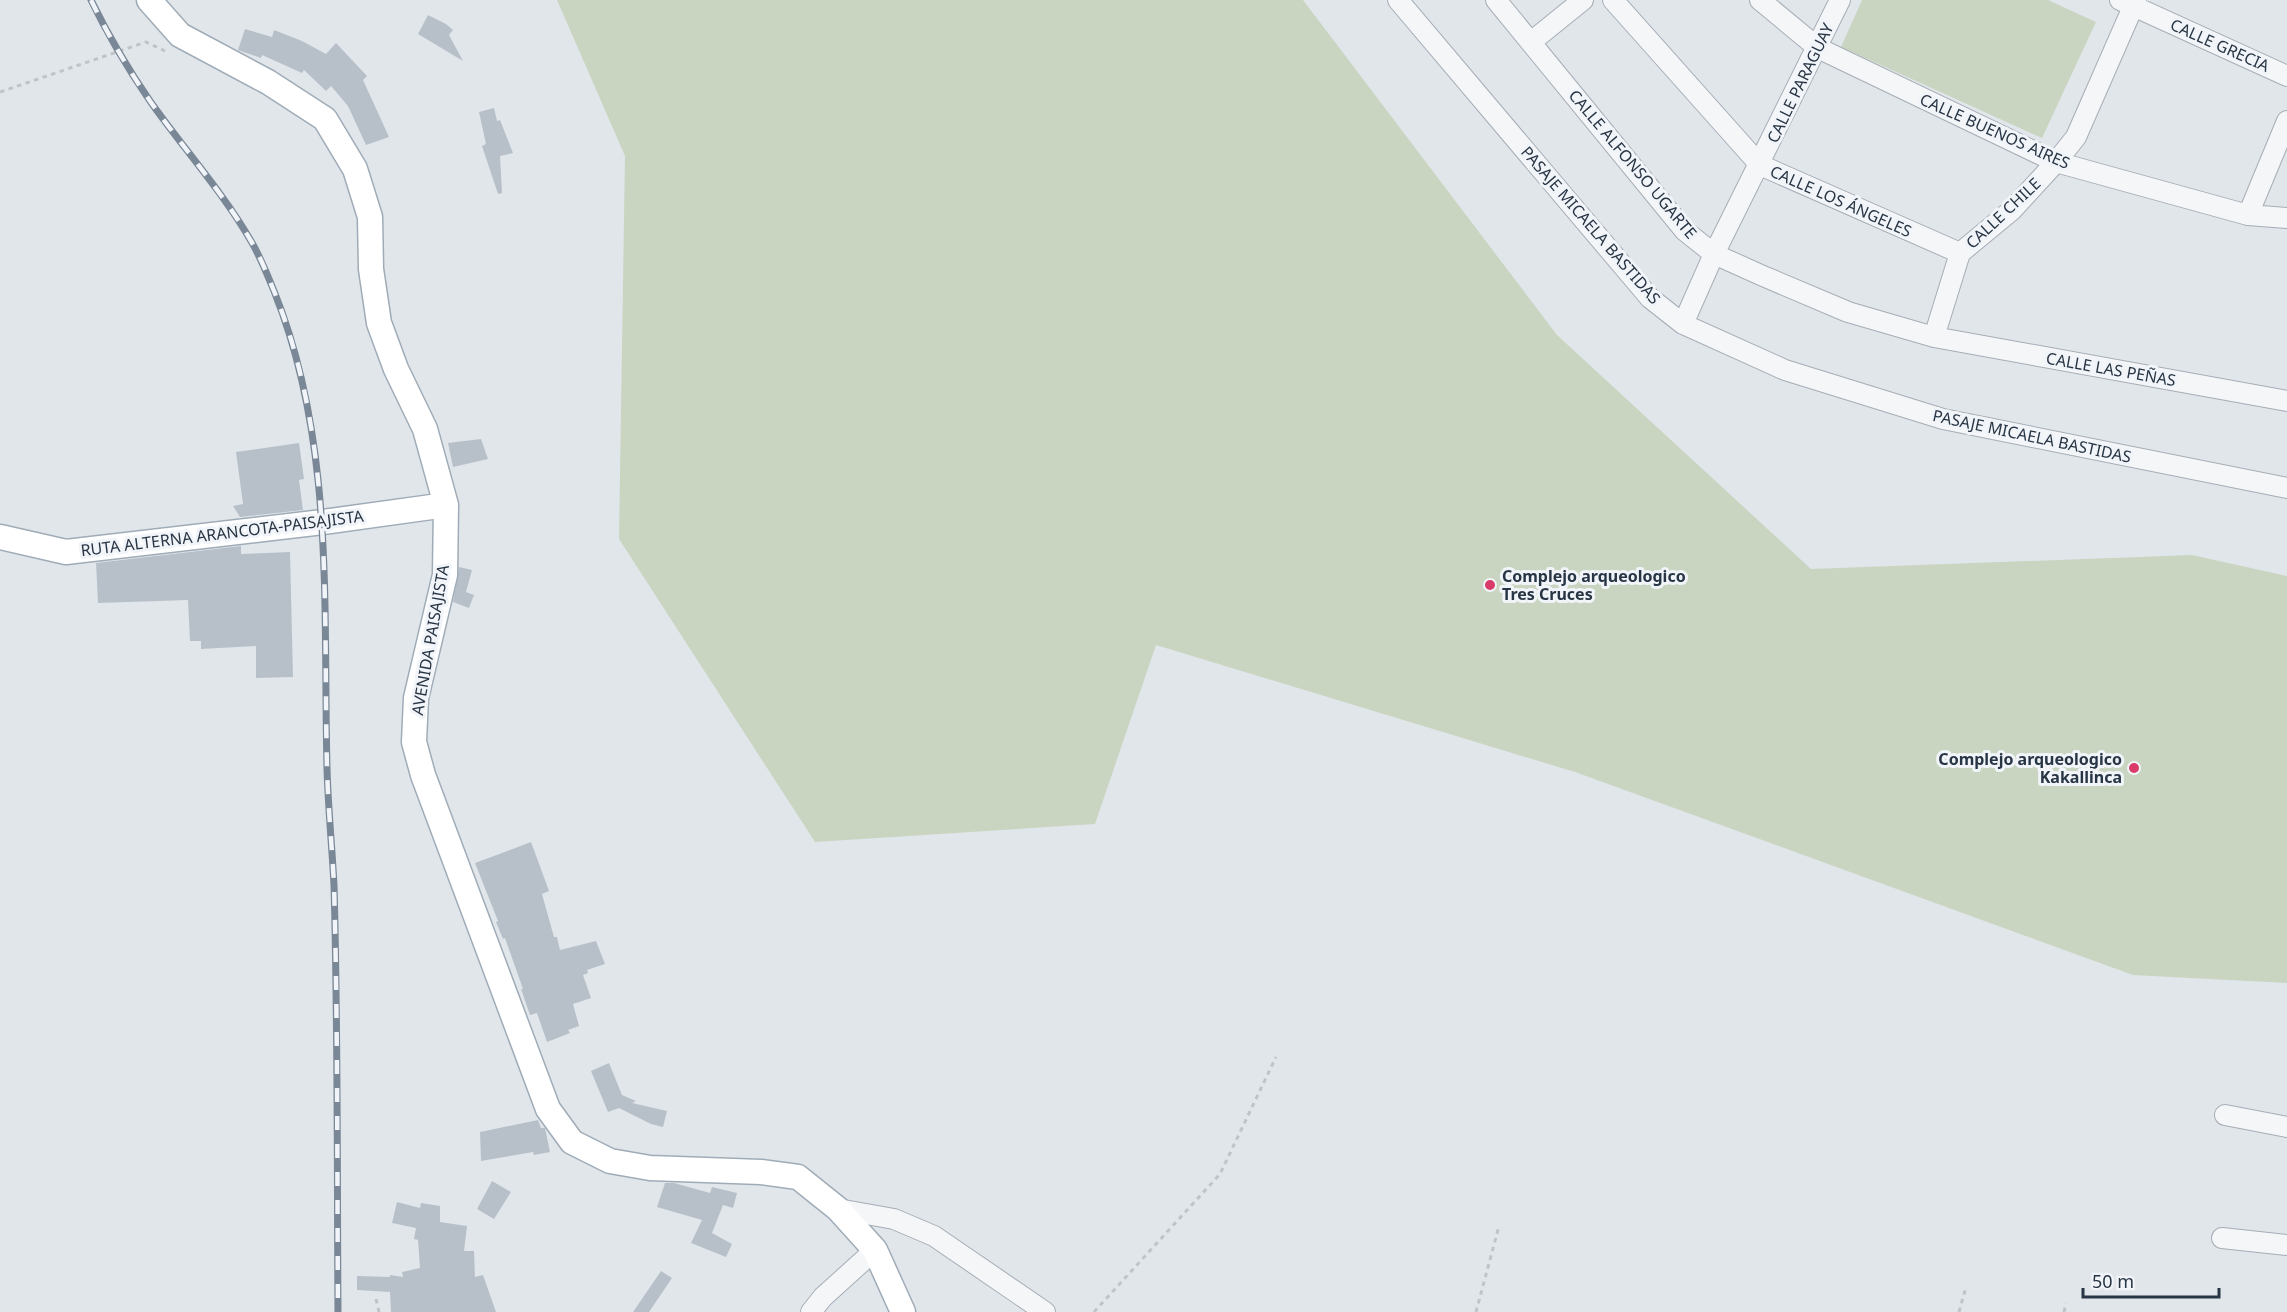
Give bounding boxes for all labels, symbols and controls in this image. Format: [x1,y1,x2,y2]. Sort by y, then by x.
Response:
street label: CALLE GRECIA [2167,13,2274,77]
street label: CALLE PARAGUAY [1761,19,1839,147]
street label: CALLE ALFONSO UGARTE [1564,85,1702,243]
street label: CALLE BUENOS AIRES [1917,88,2074,174]
street label: PASAJE MICAELA BASTIDAS [1516,141,1666,309]
street label: CALLE LOS ÁNGELES [1767,160,1915,242]
street label: CALLE CHILE [1961,173,2045,253]
street label: CALLE LAS PEÑAS [2044,347,2178,391]
street label: PASAJE MICAELA BASTIDAS [1931,404,2133,468]
street label: RUTA ALTERNA ARANCOTA-PAISAJISTA [79,505,365,561]
street label: AVENIDA PAISAJISTA [406,562,454,717]
place label: Complejo arqueologico Tres Cruces [1502,565,1686,605]
marker: Complejo arqueologico Tres Cruces [1483,578,1497,592]
place label: Complejo arqueologico Kakallinca [1938,748,2122,788]
marker: Complejo arqueologico Kakallinca [2127,761,2141,775]
scale bar [2083,1261,2220,1299]
text: 50 m [2092,1269,2134,1293]

